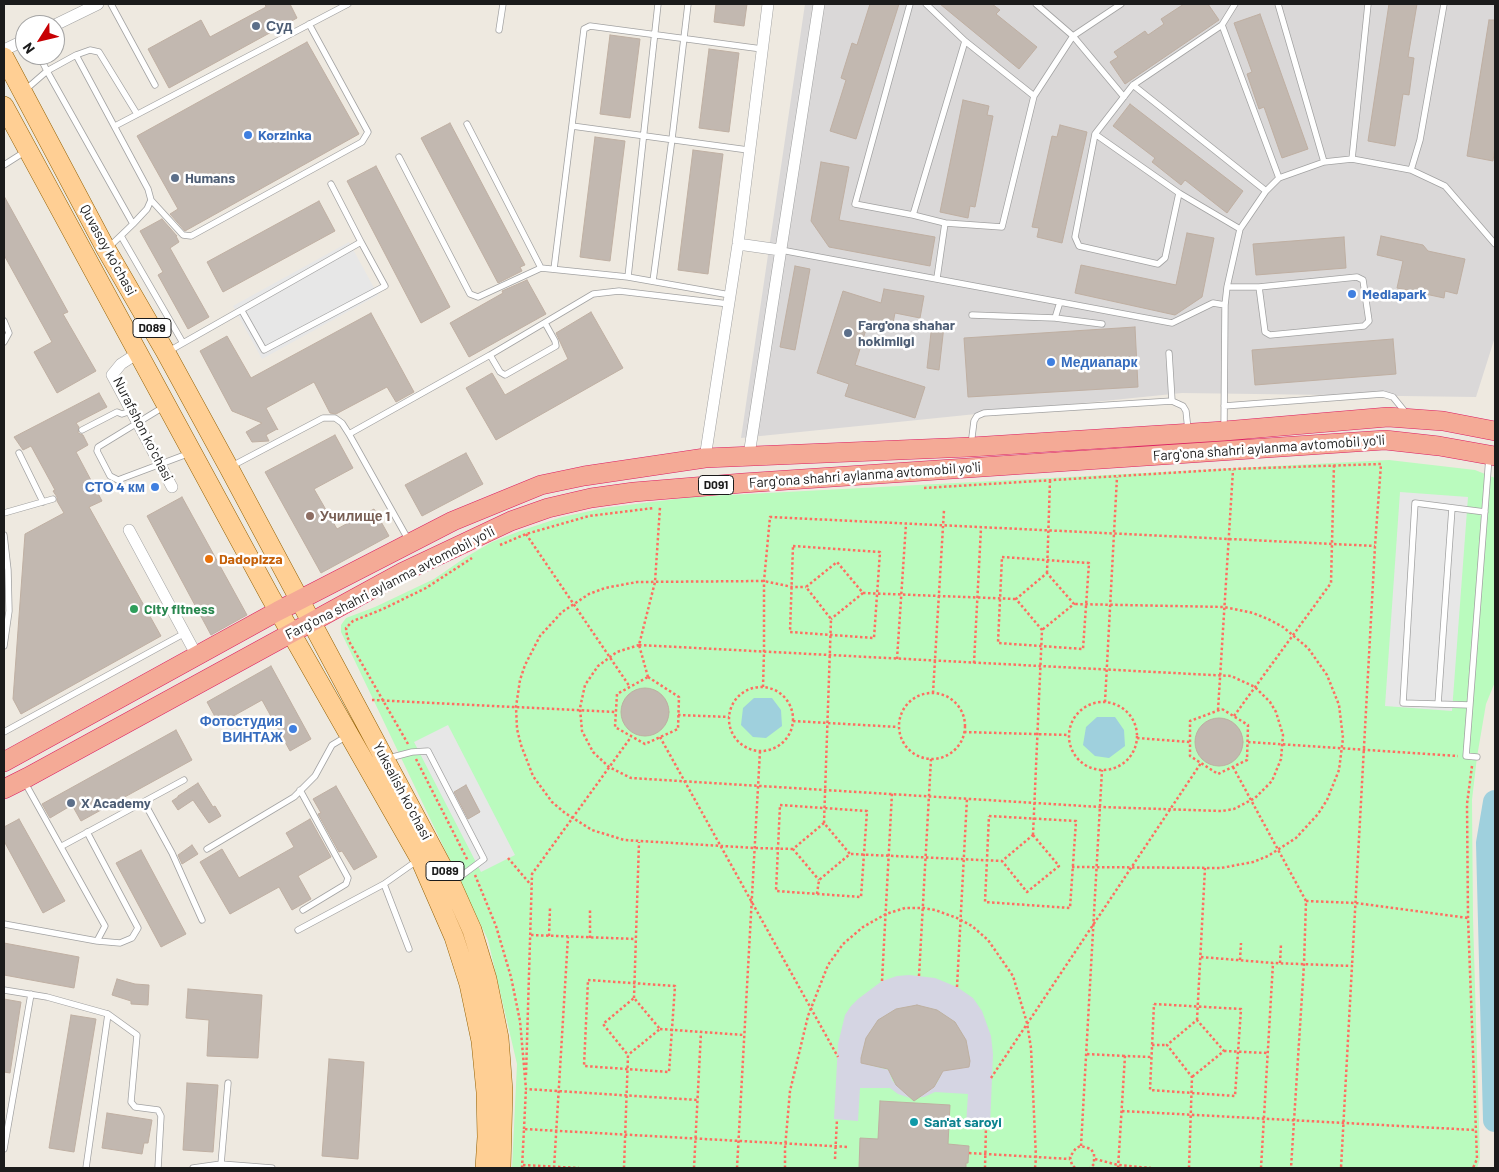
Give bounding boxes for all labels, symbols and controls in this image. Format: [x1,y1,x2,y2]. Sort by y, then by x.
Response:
north arrow [15,15,65,65]
place label: Суд [266,18,292,34]
marker: Суд [250,20,262,32]
text: N [19,40,38,57]
place label: Korzinka [258,127,312,143]
marker: Korzinka [242,129,254,141]
place label: Humans [185,170,235,186]
marker: Humans [169,172,181,184]
street label: Quvasoy koʻchasi [76,202,140,298]
place label: Mediapark [1362,286,1427,302]
marker: Mediapark [1346,288,1358,300]
place label: Farg'ona shahar hokimligi [858,317,955,350]
road number: D089 [133,318,171,338]
marker: Farg'ona shahar hokimligi [842,327,854,339]
place label: Медиапарк [1061,354,1138,370]
marker: Медиапарк [1045,356,1057,368]
street label: Nurafshon koʻchasi [109,374,177,484]
street label: Fargʻona shahri aylanma avtomobil yoʻli [1152,432,1386,464]
street label: Fargʻona shahri aylanma avtomobil yoʻli [748,459,982,491]
road number: D091 [698,476,734,494]
place label: СТО 4 км [85,479,145,495]
marker: СТО 4 км [149,481,161,493]
place label: Училище 1 [320,508,390,524]
marker: Училище 1 [304,510,316,522]
street label: Fargʻona shahri aylanma avtomobil yoʻli [282,523,498,643]
place label: Dadopizza [219,551,283,567]
marker: Dadopizza [203,553,215,565]
place label: City fitness [144,601,215,617]
marker: City fitness [128,603,140,615]
place label: Фотостудия ВИНТАЖ [200,713,283,746]
marker: Фотостудия ВИНТАЖ [287,723,299,735]
street label: Yuksalish koʻchasi [369,739,435,843]
place label: X Academy [81,795,151,811]
marker: X Academy [65,797,77,809]
road number: D089 [426,861,464,880]
place label: San'at saroyi [924,1114,1002,1130]
marker: San'at saroyi [908,1116,920,1128]

